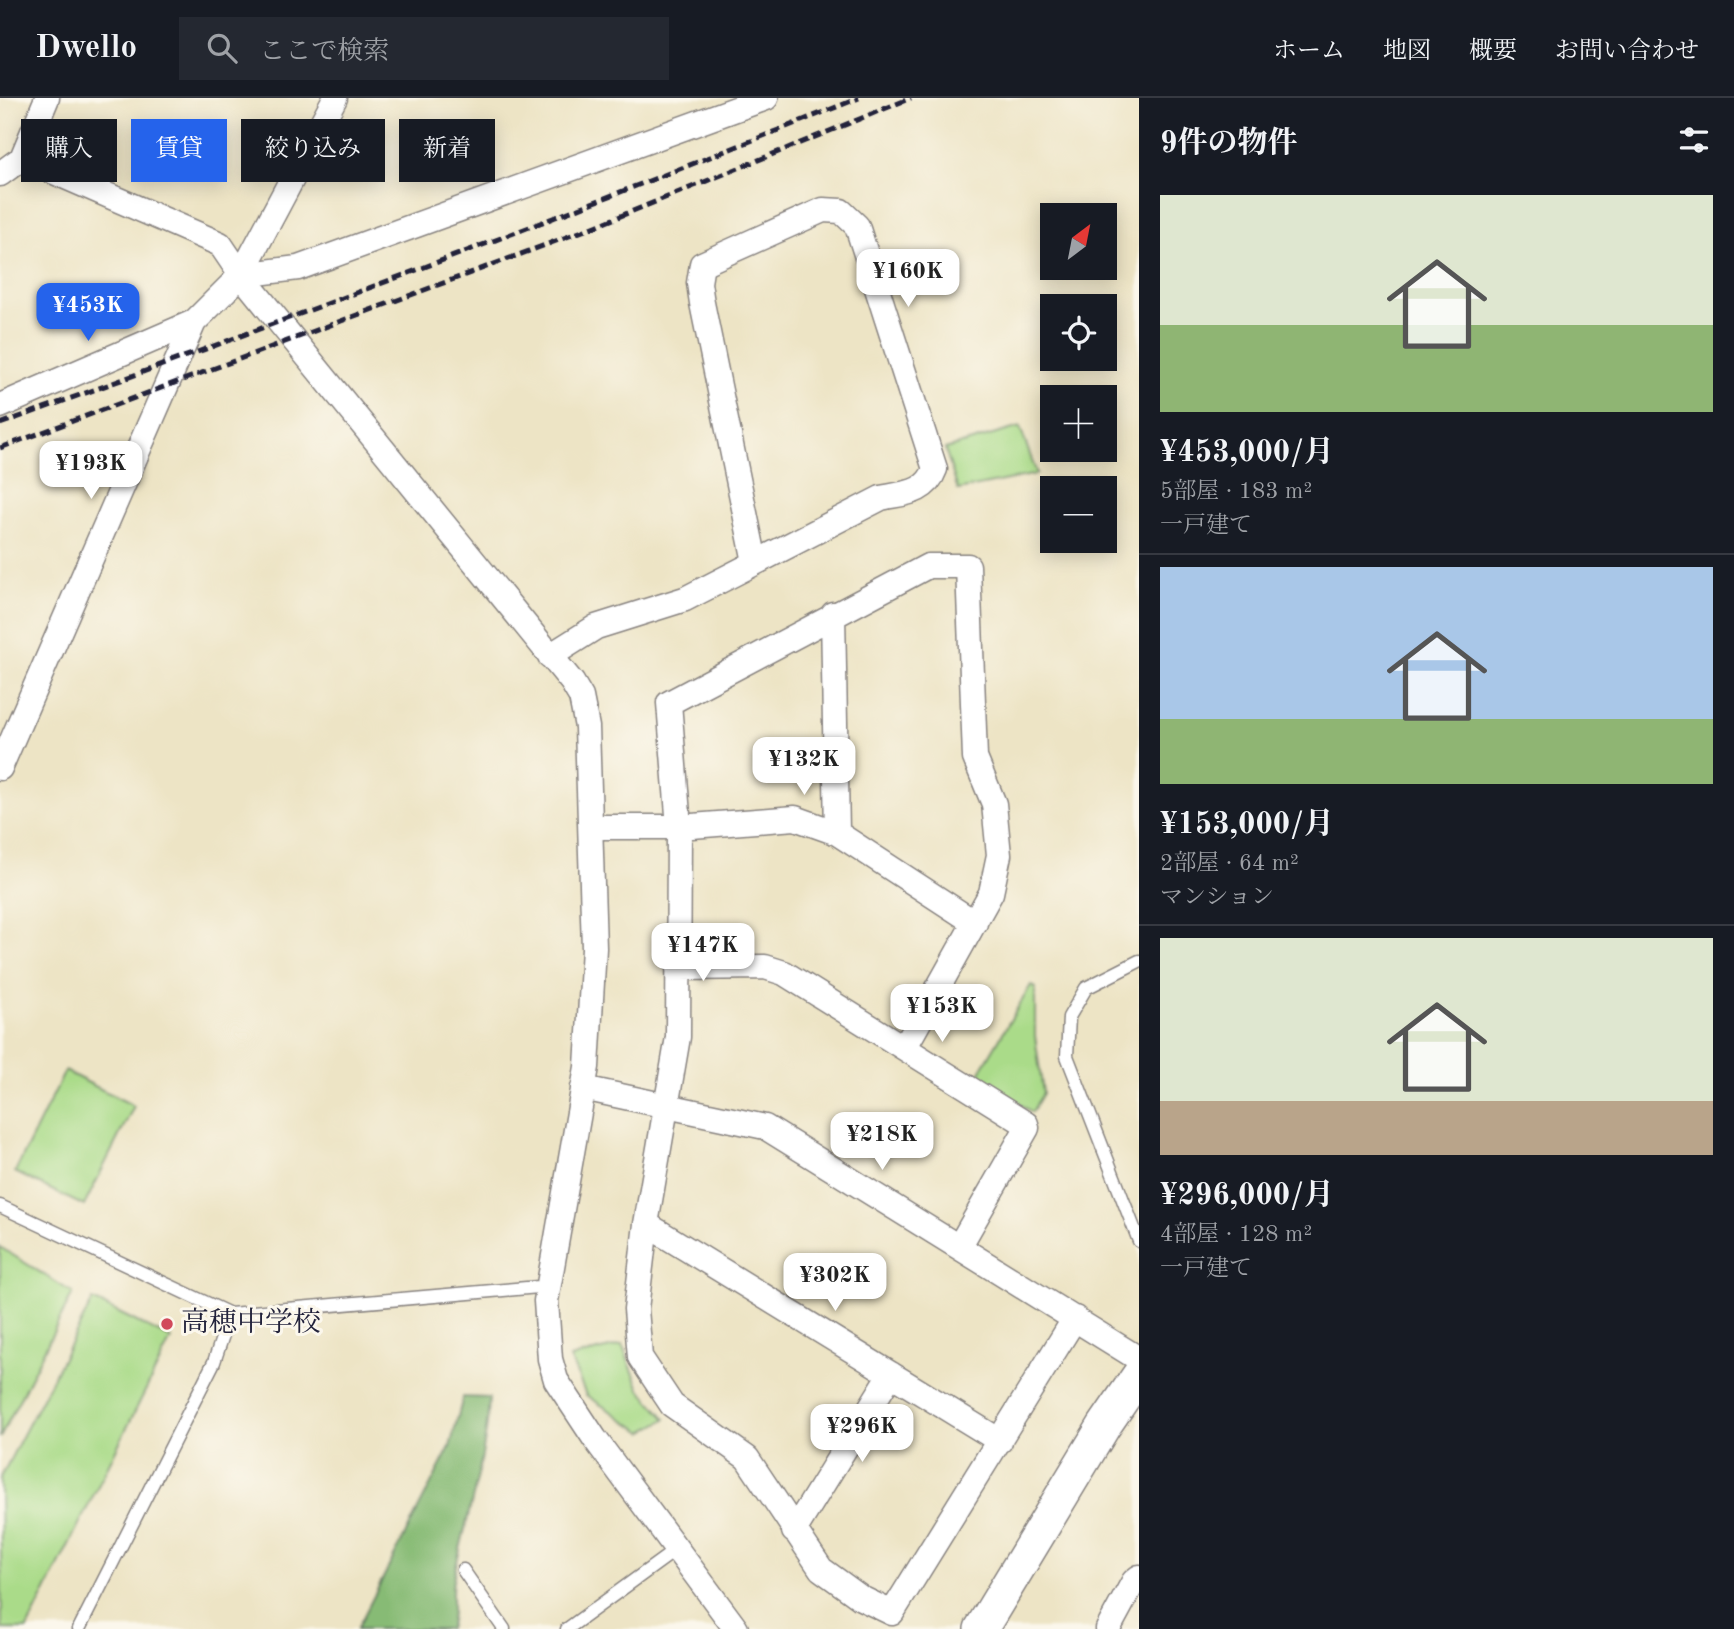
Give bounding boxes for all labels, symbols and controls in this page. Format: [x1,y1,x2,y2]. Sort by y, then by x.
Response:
search box [179,17,669,80]
icon: search [203,29,241,67]
text: Dwello [35,32,137,65]
text: ここで検索 [259,39,389,65]
text: ホーム [1273,40,1345,64]
text: 地図 [1383,40,1431,64]
text: 概要 [1469,40,1517,64]
text: お問い合わせ [1555,40,1699,64]
chip: 購入 [21,119,117,182]
chip: 賃貸 [131,119,227,182]
chip: 絞り込み [241,119,385,182]
chip: 新着 [399,119,495,182]
icon: filters [1675,121,1713,159]
text: 9件の物件 [1160,129,1297,159]
north arrow [1040,203,1116,280]
map controls [1040,203,1117,553]
icon: home [1374,241,1500,367]
pin: ¥160K [859,250,957,309]
text: ¥160K [872,260,944,283]
pin: ¥453K [39,284,137,343]
text: ¥453K [52,294,124,317]
button: locate [1040,294,1117,371]
button: + [1040,385,1117,462]
text: ¥453,000/月 [1160,438,1334,468]
pin: ¥193K [42,442,140,501]
text: ¥193K [55,452,127,475]
button: − [1040,476,1117,553]
text: 5部屋 · 183 m² [1160,480,1312,503]
text: 一戸建て [1160,514,1252,537]
icon: home [1374,613,1500,739]
pin: ¥132K [755,738,853,797]
text: ¥132K [768,748,840,771]
text: ¥153,000/月 [1160,810,1334,840]
text: 2部屋 · 64 m² [1160,852,1299,875]
text: マンション [1160,886,1274,909]
pin: ¥147K [654,924,752,983]
text: ¥147K [667,934,739,957]
pin: ¥153K [893,984,991,1044]
icon: home [1374,984,1500,1110]
text: ¥153K [906,995,978,1018]
pin: ¥218K [833,1112,931,1172]
text: ¥218K [846,1123,918,1146]
text: ¥296,000/月 [1160,1181,1334,1211]
text: 4部屋 · 128 m² [1160,1223,1312,1246]
pin: ¥302K [786,1254,884,1313]
text: 一戸建て [1160,1257,1252,1280]
text: ¥302K [799,1264,871,1287]
place label: 高穂中学校 [181,1307,321,1338]
marker: 高穂中学校 [159,1316,175,1332]
pin: ¥296K [813,1404,911,1464]
text: ¥296K [826,1415,898,1438]

